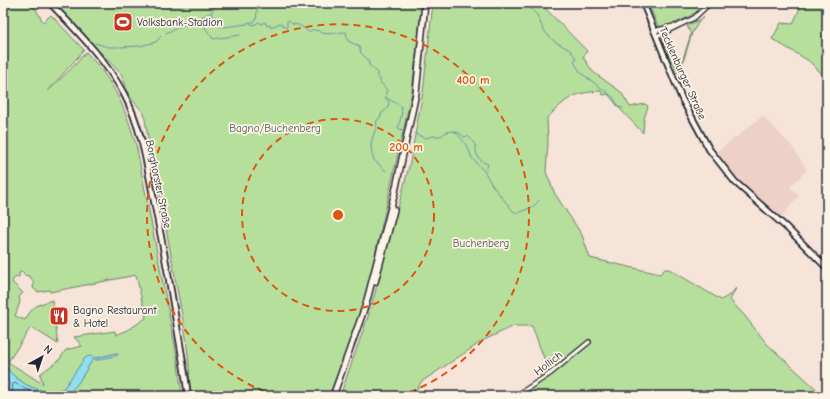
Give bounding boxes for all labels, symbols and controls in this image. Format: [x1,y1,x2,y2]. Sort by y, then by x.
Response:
sports icon: Volksbank-Stadion [112,11,134,33]
place label: Volksbank-Stadion [137,16,223,29]
street label: Tecklenburger Straße [656,25,709,122]
text: 400 m [456,73,490,87]
park label: Bagno/Buchenberg [229,122,321,135]
street label: Borghorster Straße [143,139,174,230]
text: 200 m [389,140,423,154]
centre of rings [331,208,345,222]
park label: Buchenberg [453,237,509,250]
place label: Bagno Restaurant & Hotel [73,304,157,330]
restaurant icon: Bagno Restaurant & Hotel [48,305,70,327]
north arrow [22,337,62,377]
text: N [41,342,55,357]
street label: Hollich [531,348,565,378]

